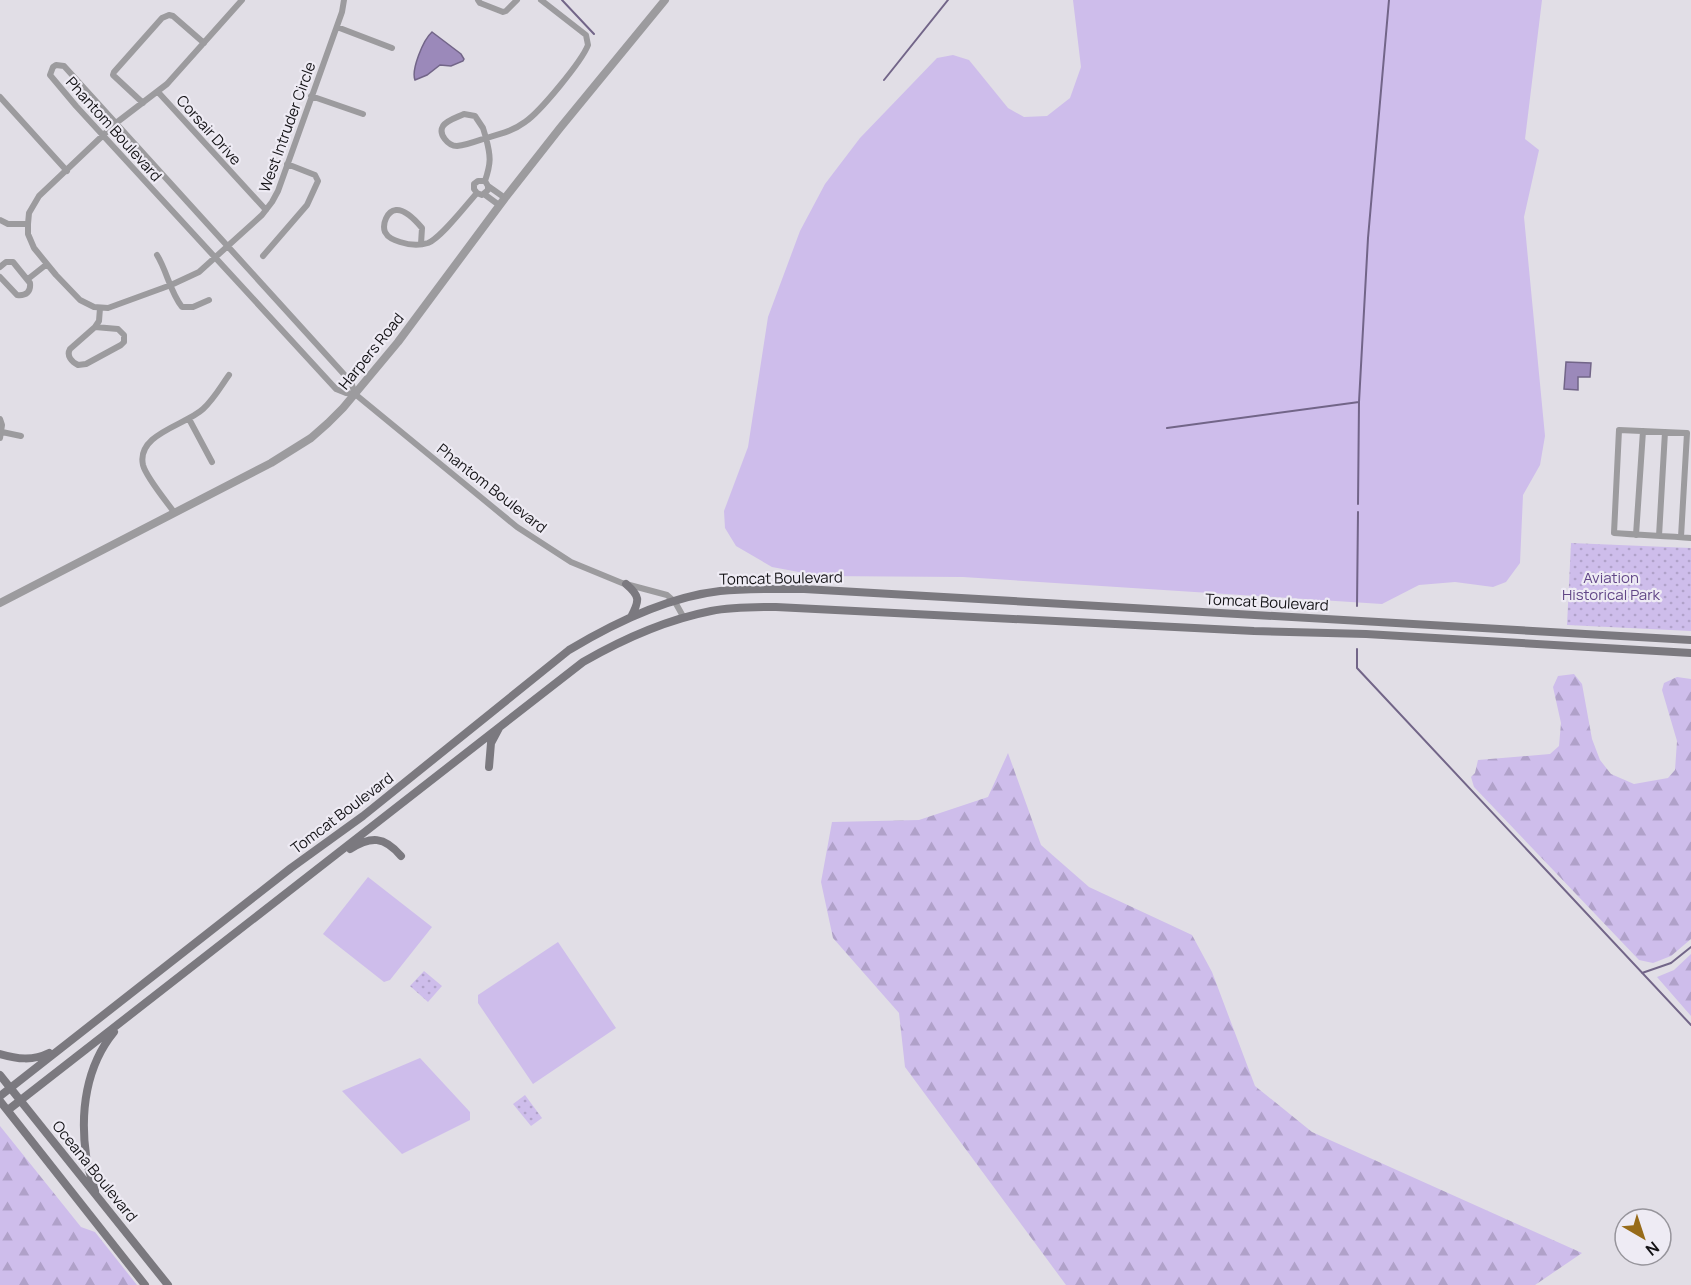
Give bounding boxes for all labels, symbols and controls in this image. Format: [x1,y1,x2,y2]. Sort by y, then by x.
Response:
street label: West Intruder Circle [254,59,320,195]
street label: Phantom Boulevard [61,72,167,186]
street label: Corsair Drive [172,90,246,170]
street label: Harpers Road [334,308,408,394]
street label: Phantom Boulevard [433,438,551,538]
street label: Tomcat Boulevard [719,566,843,590]
park label: Aviation Historical Park [1562,567,1661,605]
street label: Tomcat Boulevard [1205,588,1329,616]
street label: Tomcat Boulevard [286,767,398,859]
street label: Oceana Boulevard [48,1116,142,1226]
north arrow [1613,1207,1673,1267]
text: N [1641,1236,1664,1261]

